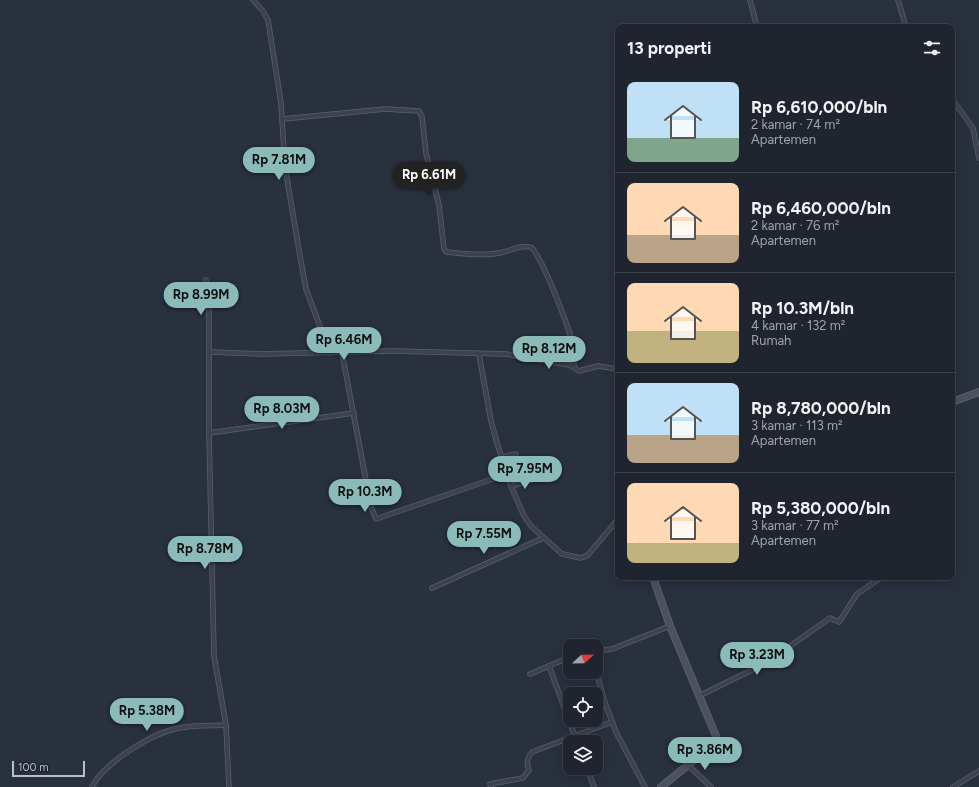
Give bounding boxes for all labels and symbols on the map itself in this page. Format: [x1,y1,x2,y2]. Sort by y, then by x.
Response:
pin: Rp 7.81M [238,147,320,181]
pin: Rp 6.61M [388,162,470,196]
pin: Rp 8.99M [160,282,242,316]
pin: Rp 6.46M [303,327,385,361]
pin: Rp 8.12M [508,336,590,370]
pin: Rp 8.03M [241,396,323,430]
pin: Rp 7.95M [484,456,566,490]
pin: Rp 10.3M [324,479,406,513]
pin: Rp 7.55M [443,521,525,555]
pin: Rp 8.78M [164,536,246,570]
north arrow [563,639,603,679]
pin: Rp 3.23M [716,642,798,676]
pin: Rp 5.38M [106,698,188,732]
pin: Rp 3.86M [664,737,746,771]
scale bar [12,759,85,778]

